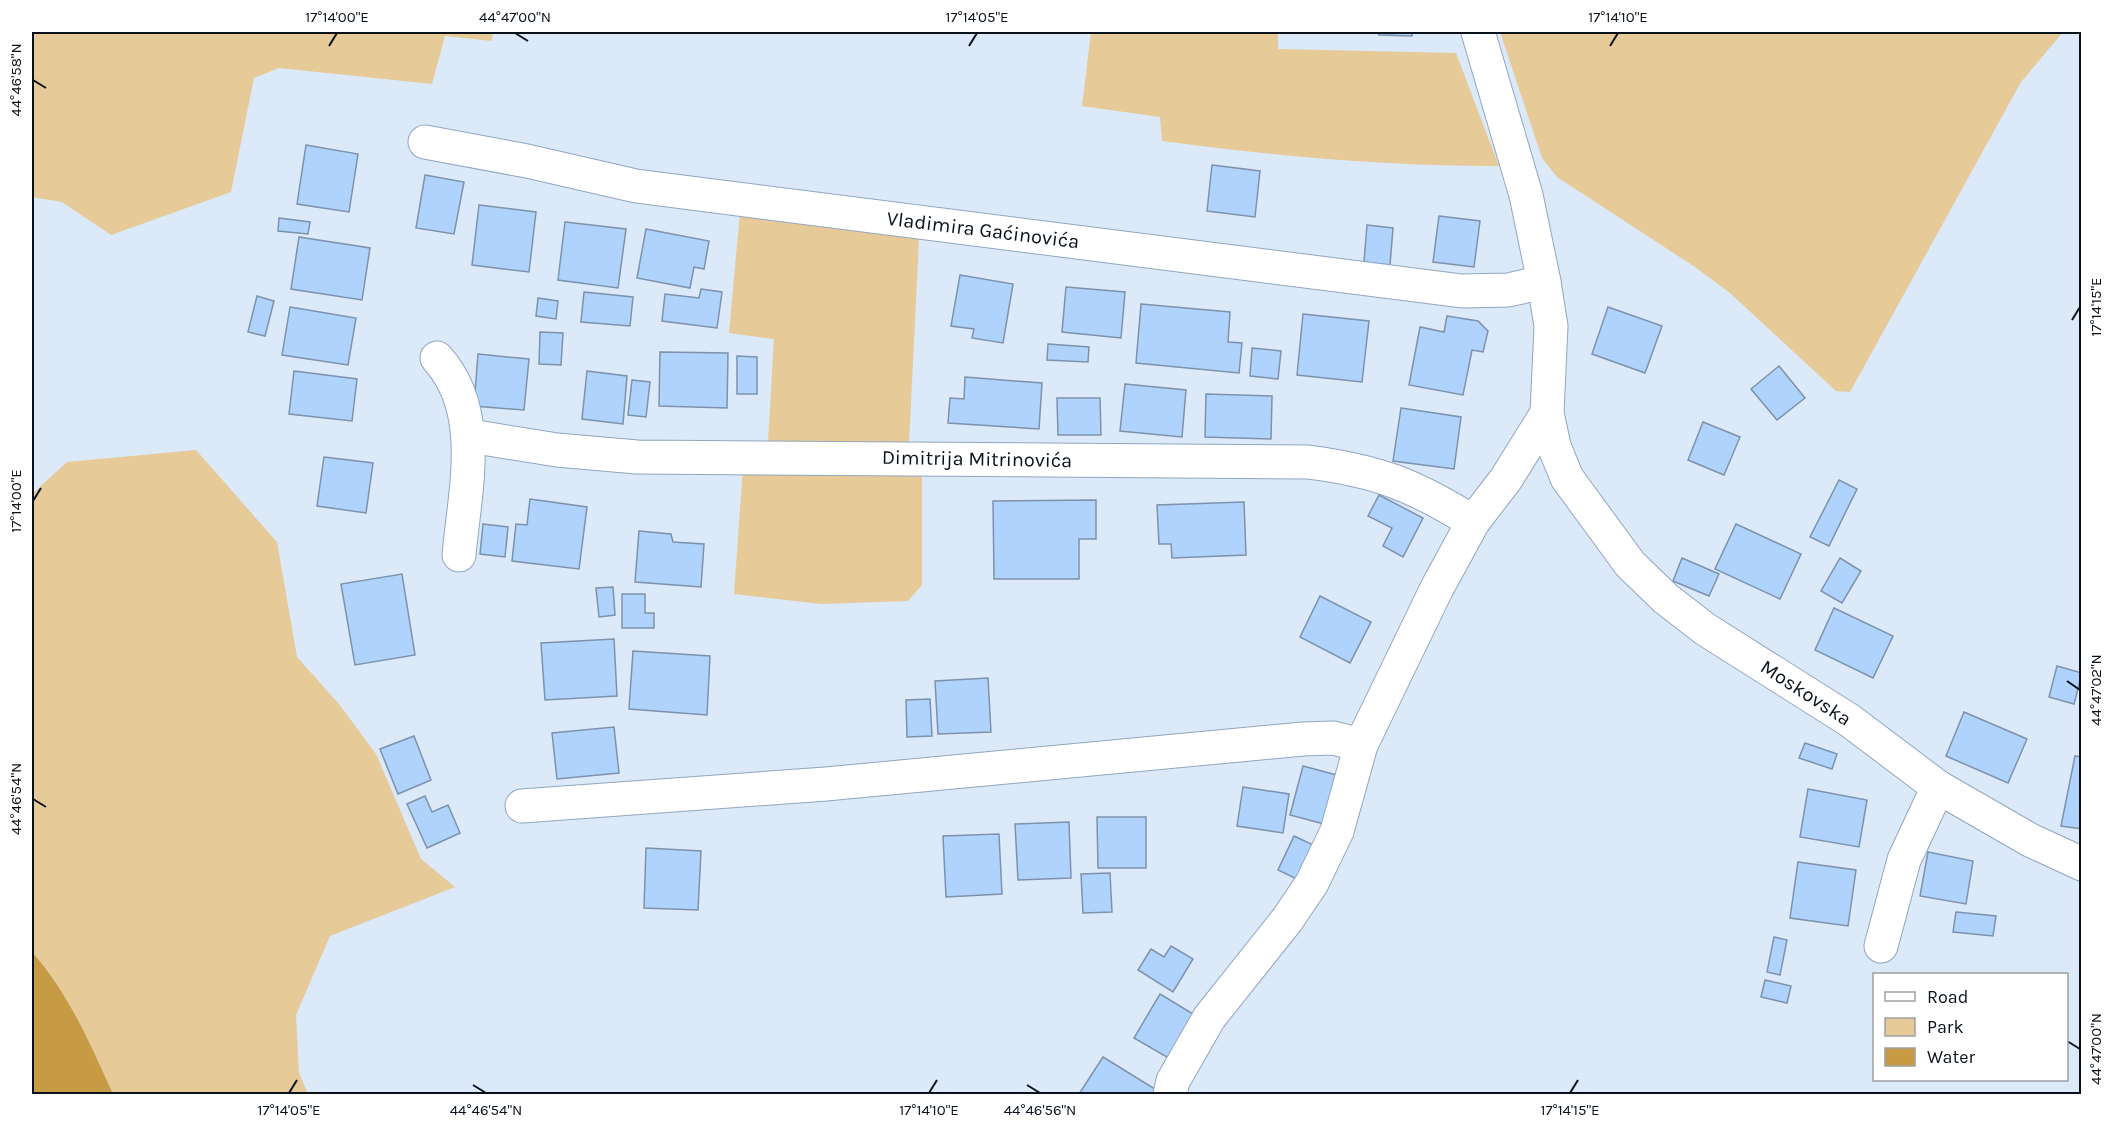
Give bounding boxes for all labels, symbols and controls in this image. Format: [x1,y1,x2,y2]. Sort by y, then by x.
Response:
text: 17°14'00"E [305,8,369,26]
text: 44°47'00"N [479,8,551,26]
text: 17°14'05"E [946,8,1008,26]
text: 17°14'10"E [1588,8,1648,26]
text: 44°46'58"N [7,43,25,117]
street label: Vladimira Gaćinovića [885,207,1081,253]
text: 17°14'15"E [2087,278,2105,336]
street label: Dimitrija Mitrinovića [882,446,1072,472]
text: 17°14'00"E [7,469,25,533]
text: 44°47'02"N [2087,654,2105,726]
street label: Moskovska [1756,655,1856,731]
text: 44°46'54"N [7,763,25,835]
legend [1873,973,2068,1081]
text: Road [1927,986,1968,1008]
text: 44°47'00"N [2087,1013,2105,1085]
text: Park [1927,1016,1964,1038]
text: Water [1927,1046,1975,1068]
text: 17°14'05"E [258,1101,320,1119]
text: 44°46'54"N [450,1101,522,1119]
text: 17°14'10"E [899,1101,959,1119]
text: 44°46'56"N [1004,1101,1076,1119]
text: 17°14'15"E [1541,1101,1599,1119]

